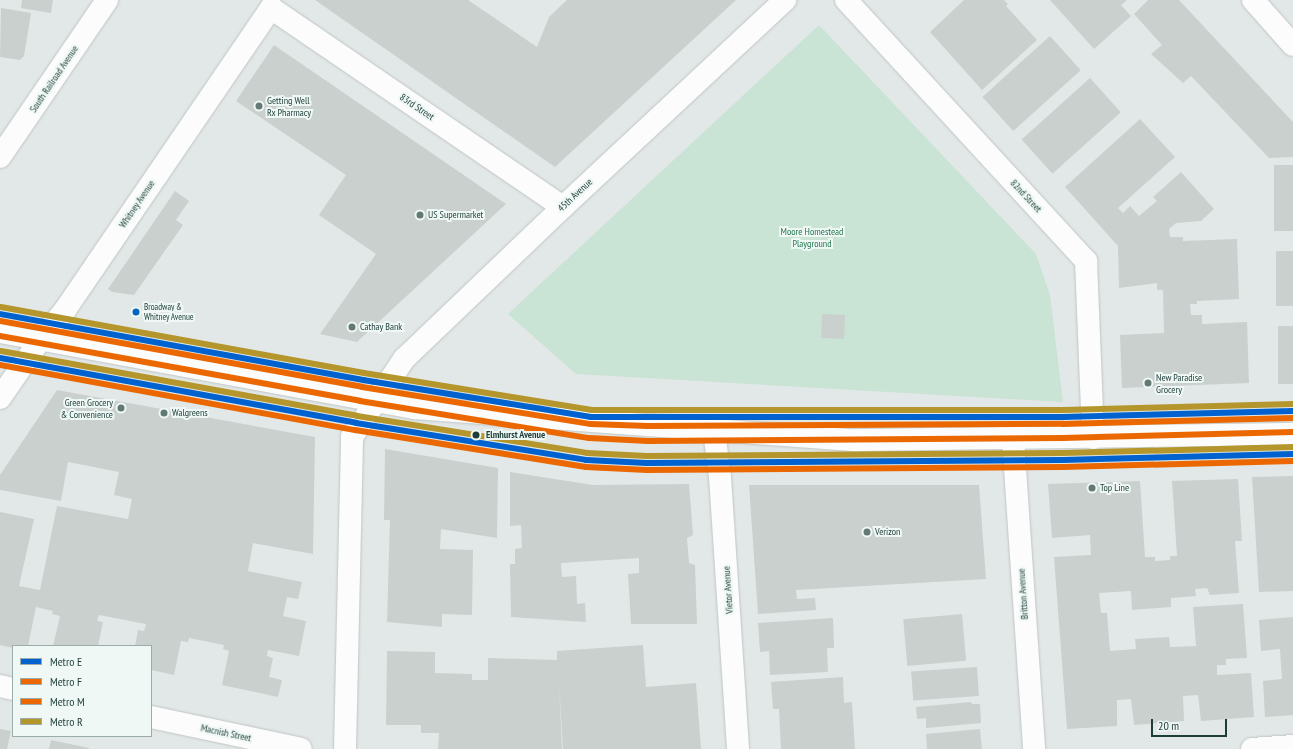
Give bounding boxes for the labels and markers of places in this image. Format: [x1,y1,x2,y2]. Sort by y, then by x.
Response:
place label: Getting Well Rx Pharmacy [267,94,311,118]
marker: Getting Well Rx Pharmacy [254,101,264,111]
place label: US Supermarket [428,209,483,221]
marker: US Supermarket [415,210,425,220]
place label: Broadway & Whitney Avenue [144,302,194,323]
marker: Broadway & Whitney Avenue [131,307,141,317]
place label: Cathay Bank [360,321,402,333]
marker: Cathay Bank [347,322,357,332]
place label: New Paradise Grocery [1156,371,1202,394]
marker: New Paradise Grocery [1143,378,1153,388]
place label: Green Grocery & Convenience [61,396,113,420]
marker: Green Grocery & Convenience [116,403,126,413]
place label: Walgreens [172,407,208,419]
marker: Walgreens [159,408,169,418]
marker: Elmhurst Avenue [469,428,483,442]
place label: Elmhurst Avenue [486,429,546,441]
place label: Top Line [1100,482,1129,494]
marker: Top Line [1087,483,1097,493]
place label: Verizon [875,526,900,538]
marker: Verizon [862,527,872,537]

